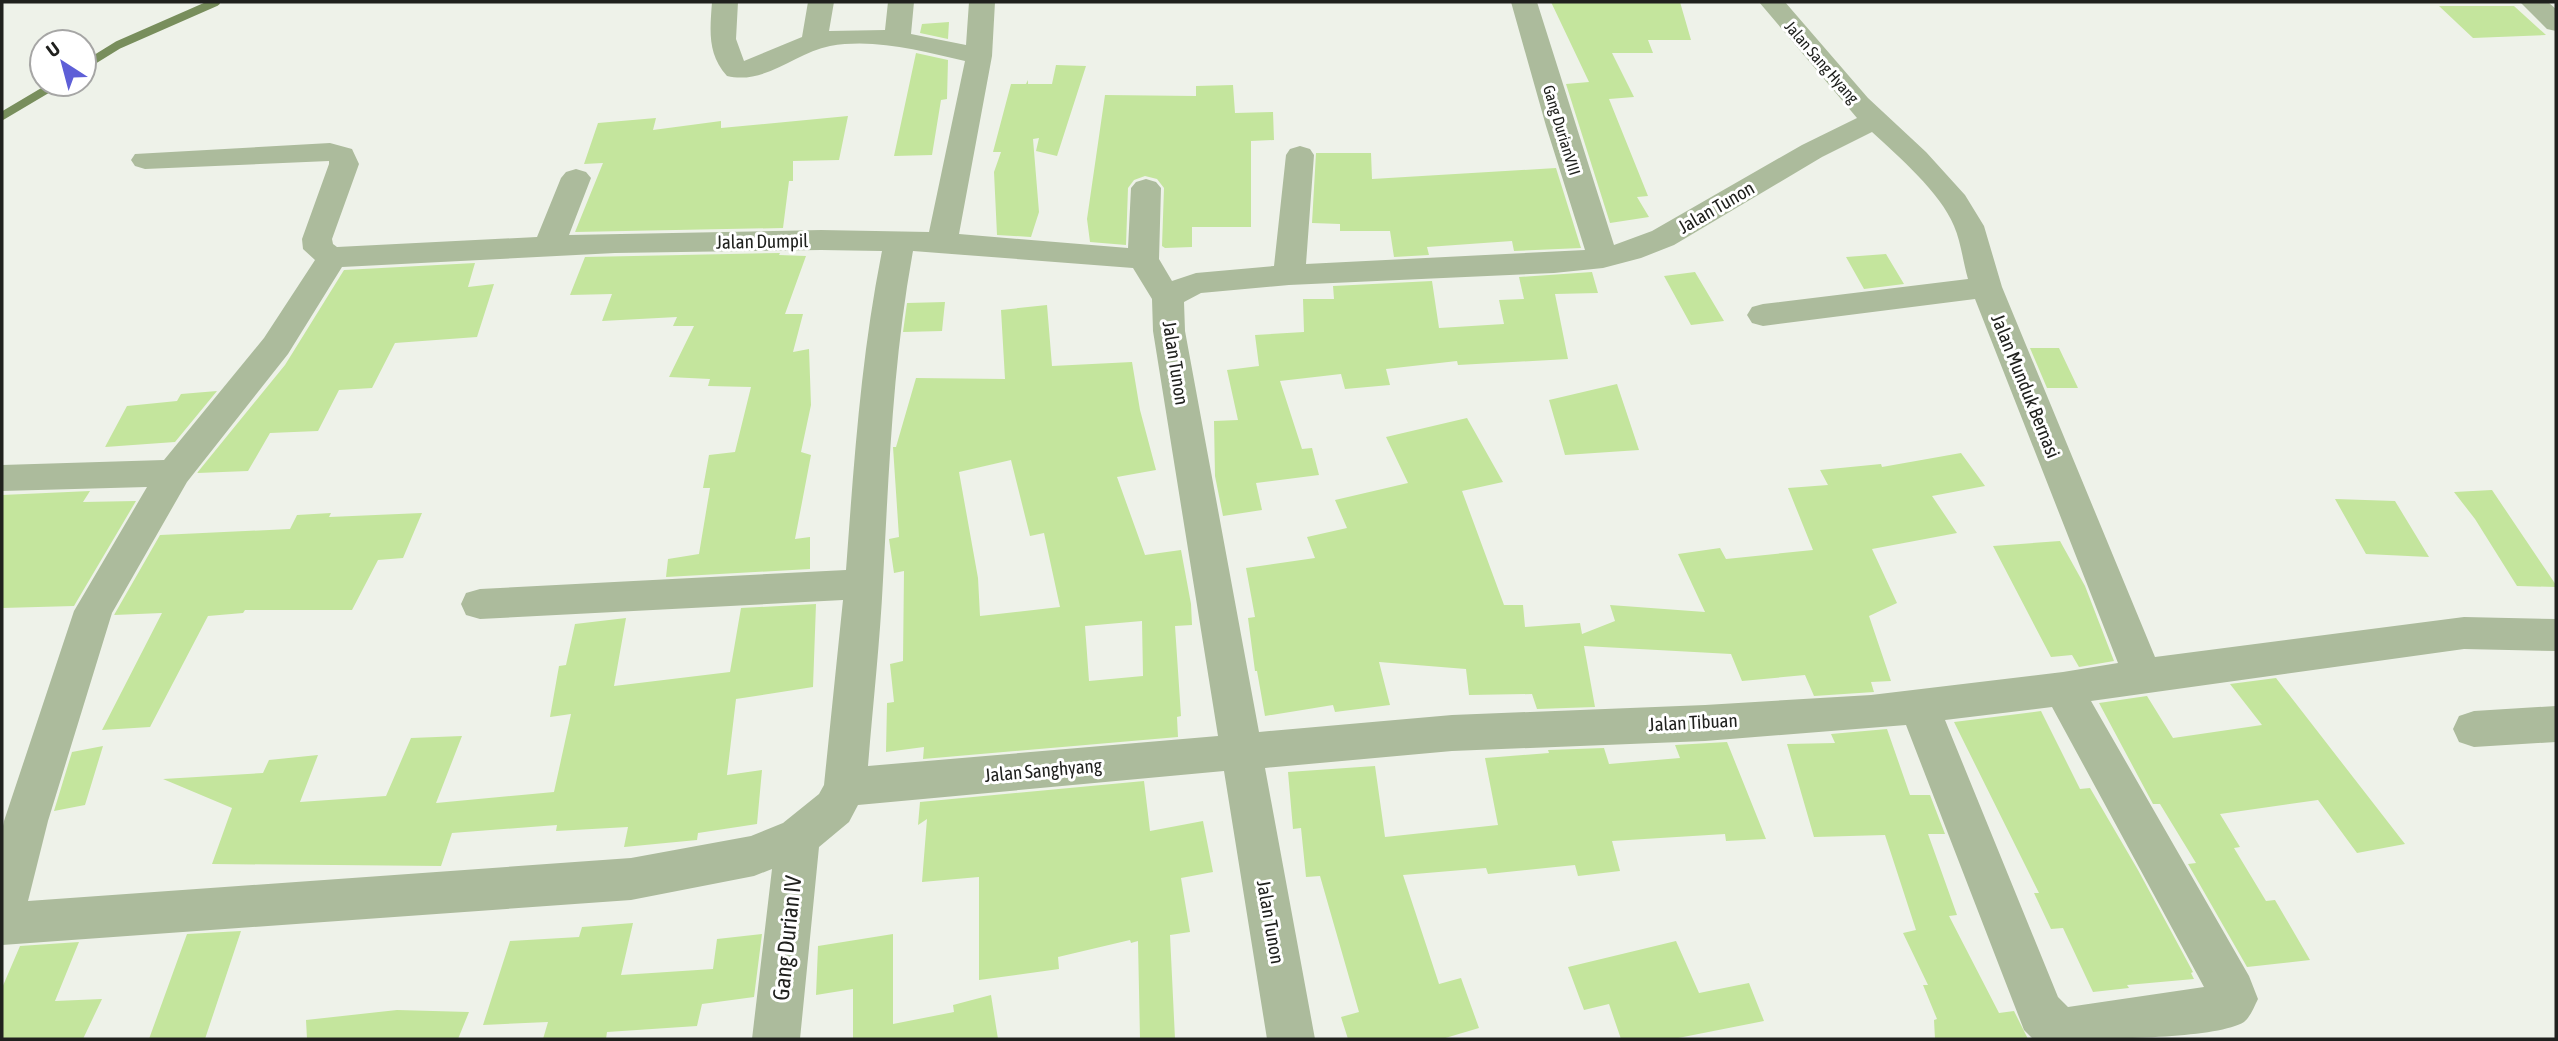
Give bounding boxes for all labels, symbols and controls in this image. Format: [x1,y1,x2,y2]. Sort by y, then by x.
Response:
street label: Jalan Sang Hyang [1781,17,1863,108]
north arrow [28,28,98,98]
text: U [42,37,64,61]
street label: Gang DurianVIII [1539,83,1584,177]
street label: Jalan Tunon [1674,176,1758,238]
street label: Jalan Dumpil [716,229,808,253]
street label: Jalan Munduk Bernasi [1987,311,2065,461]
street label: Jalan Tunon [1159,320,1193,406]
street label: Jalan Tibuan [1648,709,1738,735]
street label: Jalan Sanghyang [983,754,1103,786]
street label: Gang Durian IV [768,874,807,1002]
street label: Jalan Tunon [1253,878,1289,966]

